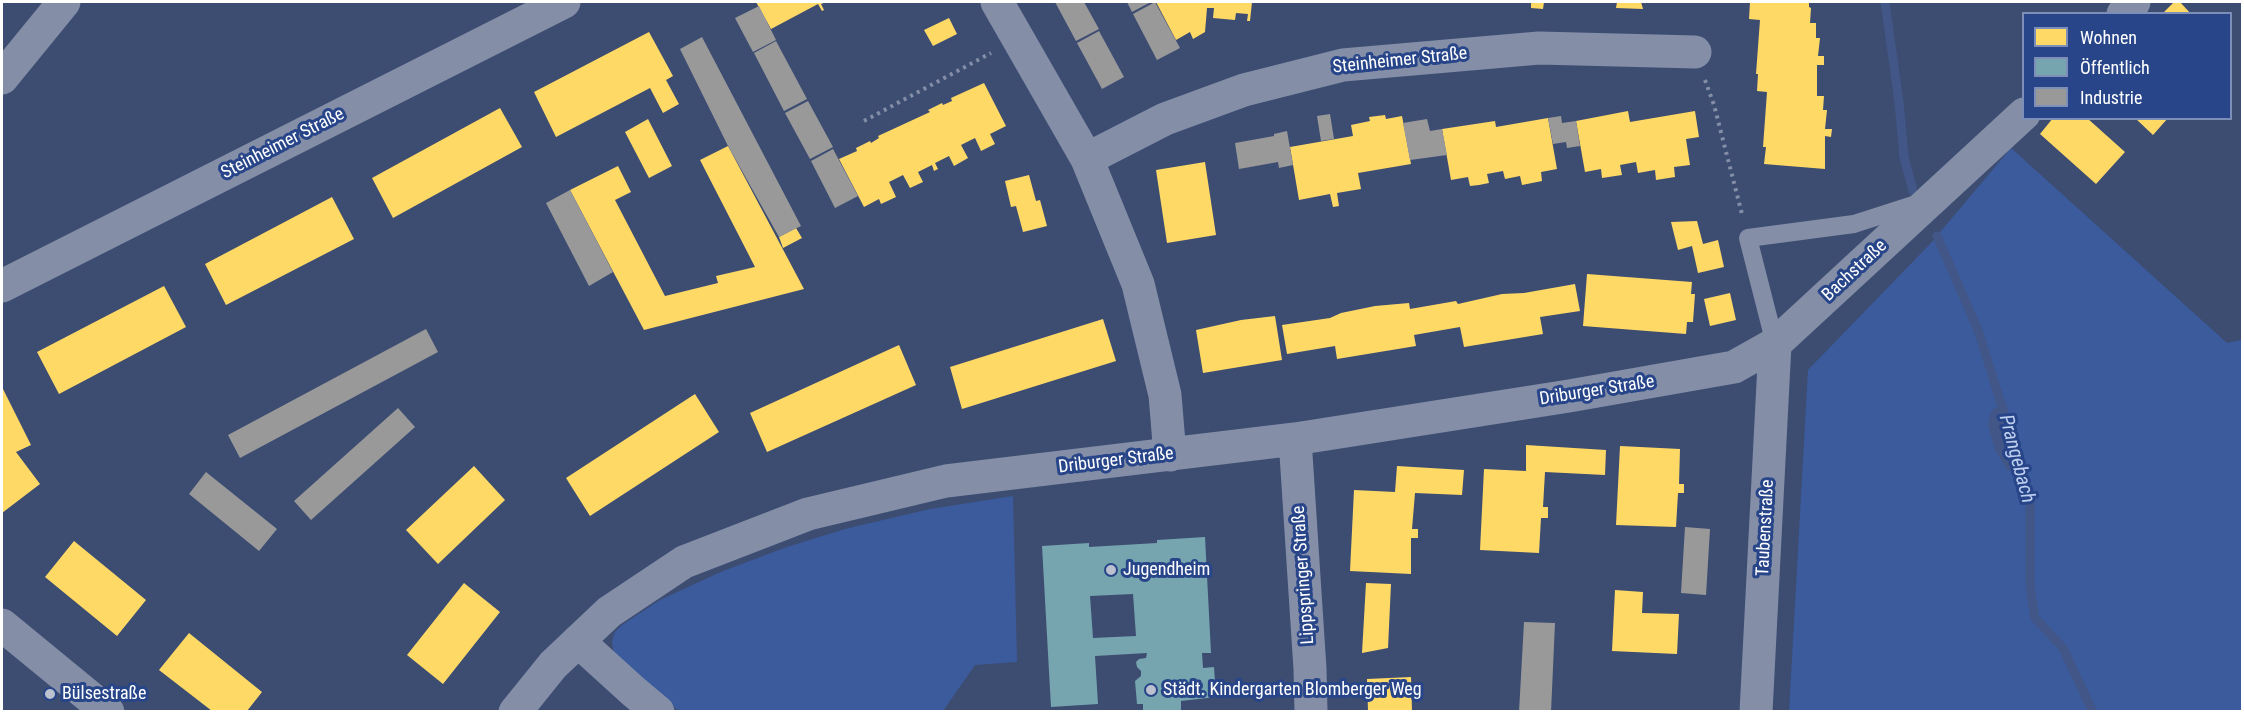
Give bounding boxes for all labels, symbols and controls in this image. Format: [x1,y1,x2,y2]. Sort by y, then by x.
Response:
legend [2022,12,2232,120]
text: Wohnen [2080,27,2137,48]
street label: Steinheimer Straße [1332,43,1468,79]
text: Öffentlich [2080,57,2150,78]
text: Industrie [2080,87,2142,108]
street label: Steinheimer Straße [218,104,348,184]
street label: Bachstraße [1818,236,1892,306]
street label: Driburger Straße [1538,371,1656,411]
water label: Prangebach [1993,412,2039,506]
street label: Driburger Straße [1057,443,1175,479]
street label: Taubenstraße [1753,479,1779,577]
street label: Lippspringer Straße [1288,505,1320,645]
place label: Jugendheim [1123,559,1210,581]
marker: Jugendheim [1104,563,1118,577]
place label: Städt. Kindergarten Blomberger Weg [1163,679,1422,701]
place label: Bülsestraße [62,683,146,705]
marker: Städt. Kindergarten Blomberger Weg [1144,683,1158,697]
marker: Bülsestraße [43,687,57,701]

